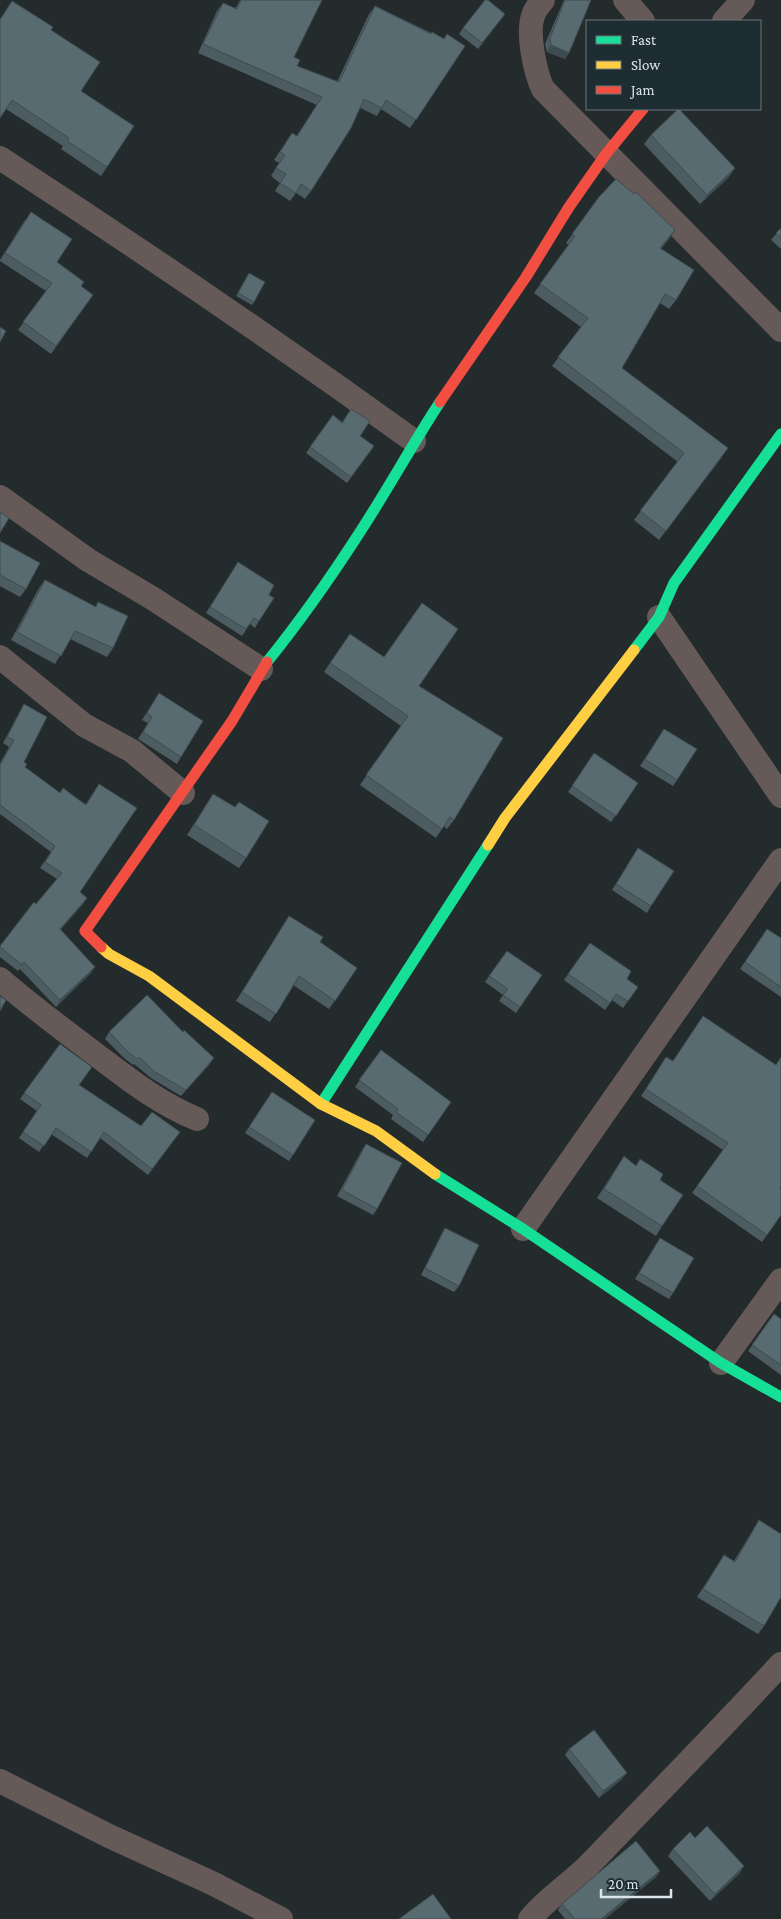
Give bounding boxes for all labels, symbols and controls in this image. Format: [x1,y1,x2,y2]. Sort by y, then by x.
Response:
legend [586,20,761,110]
text: Fast [631,32,657,48]
text: Slow [631,57,661,73]
text: Jam [629,82,654,99]
scale bar [601,1866,671,1898]
text: 20 m [608,1876,639,1892]

